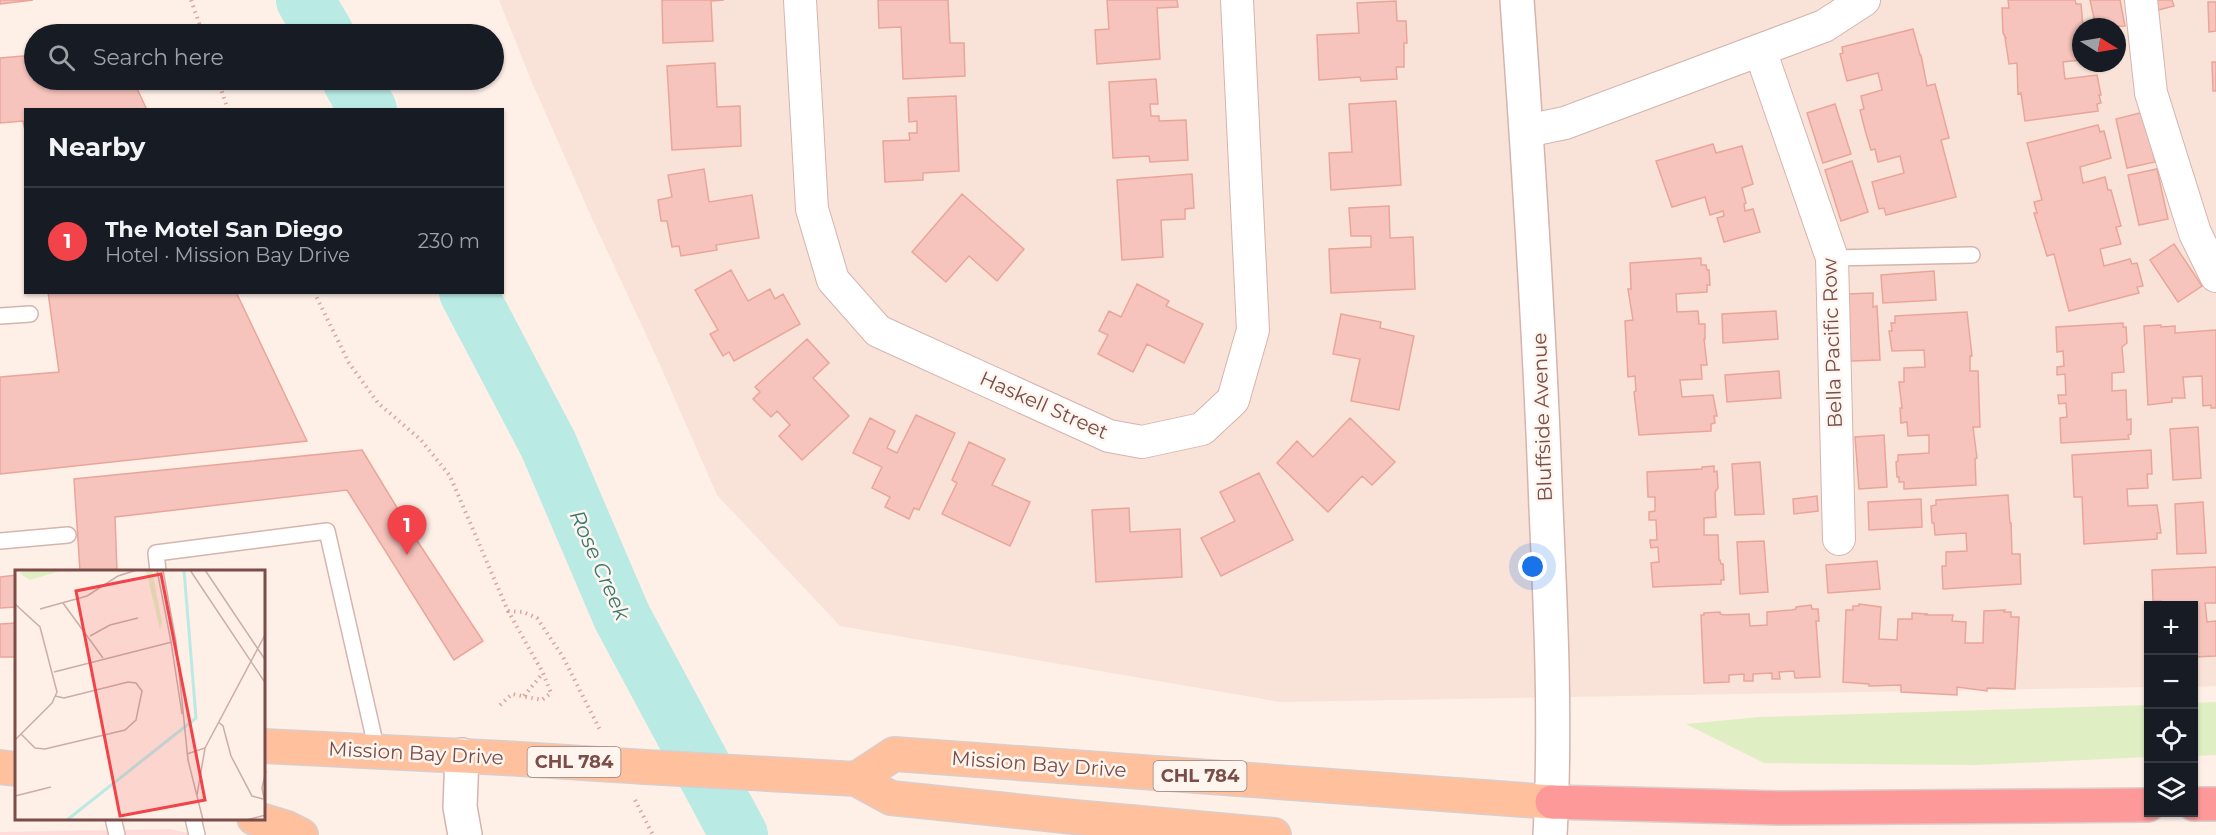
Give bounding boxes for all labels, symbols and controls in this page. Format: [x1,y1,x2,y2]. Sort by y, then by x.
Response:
north arrow [2072,18,2126,72]
search box [24,24,504,90]
icon: search [45,41,78,74]
text: Search here [93,44,224,71]
text: Nearby [48,131,145,163]
text: The Motel San Diego [105,216,343,243]
text: 1 [64,229,71,253]
text: 230 m [418,229,480,253]
text: Hotel · Mission Bay Drive [105,243,350,267]
street label: Bella Pacific Row [1817,257,1847,428]
street label: Bluffside Avenue [1527,332,1557,502]
street label: Haskell Street [976,366,1112,444]
pin: 1 [388,506,426,555]
water label: Rose Creek [565,506,636,625]
your location [1518,552,1547,581]
inset map [15,570,266,820]
map controls [2144,601,2198,817]
button: + [2144,601,2198,655]
button: − [2144,655,2198,709]
button: locate [2144,709,2198,763]
street label: Mission Bay Drive [328,736,504,770]
street label: Mission Bay Drive [951,746,1127,782]
road number: CHL 784 [528,747,620,777]
road number: CHL 784 [1154,761,1246,791]
button: layers [2144,763,2198,817]

